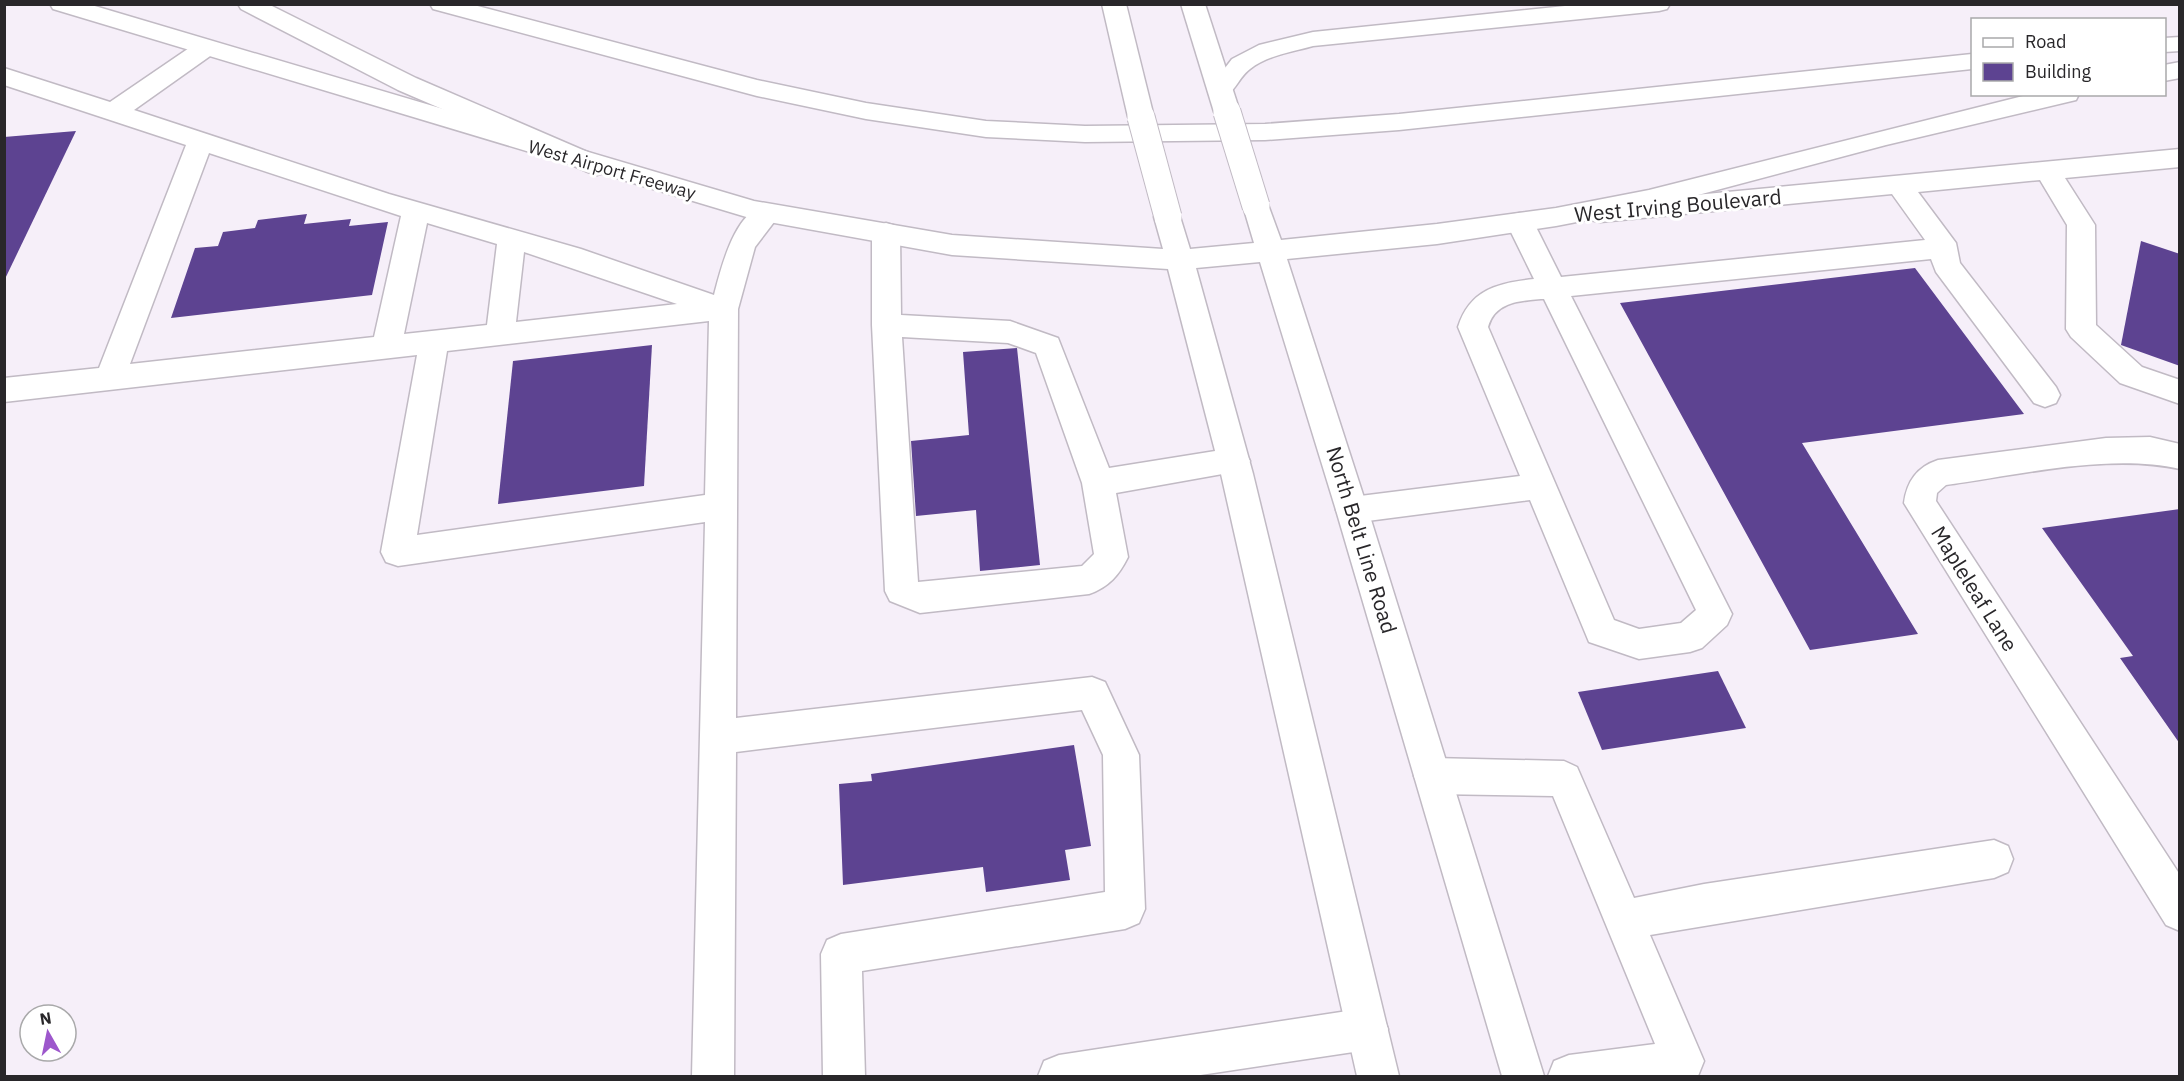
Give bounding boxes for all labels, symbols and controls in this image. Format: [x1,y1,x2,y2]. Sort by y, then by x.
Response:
legend [1971,18,2166,96]
text: Road [2025,30,2066,53]
text: Building [2025,60,2092,83]
street label: West Airport Freeway [526,135,699,204]
street label: West Irving Boulevard [1573,182,1783,228]
street label: North Belt Line Road [1320,443,1404,637]
street label: Mapleleaf Lane [1925,520,2025,657]
north arrow [18,1003,78,1063]
text: N [38,1007,53,1029]

